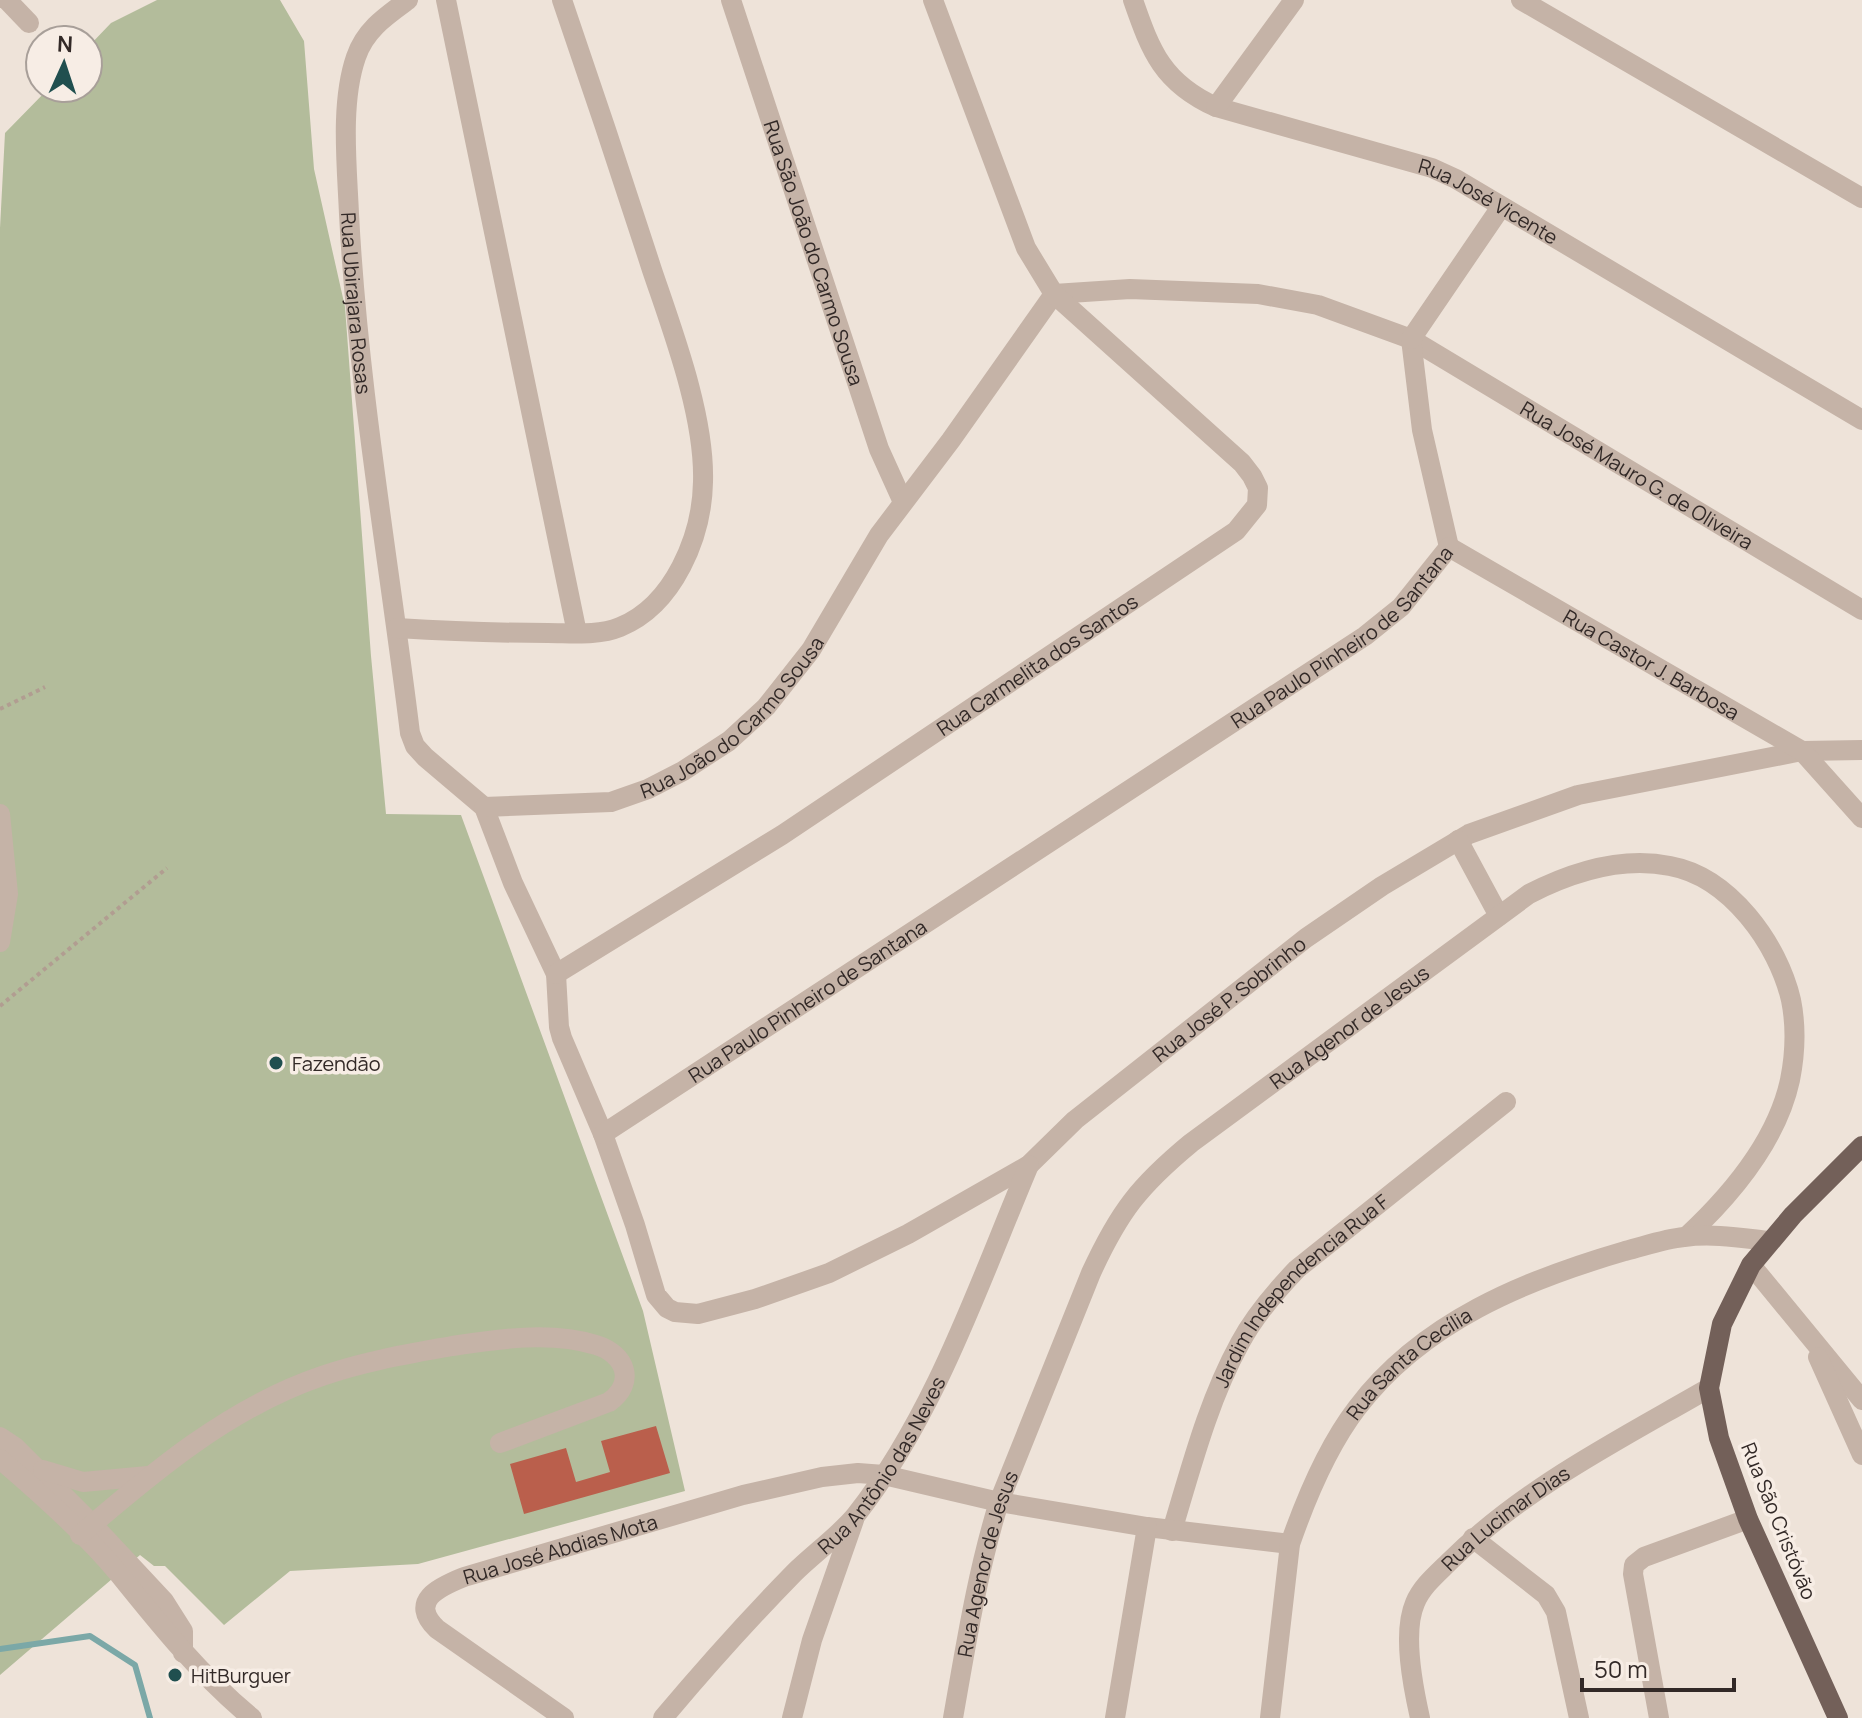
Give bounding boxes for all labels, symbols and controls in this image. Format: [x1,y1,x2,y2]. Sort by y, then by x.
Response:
north arrow [24,24,104,104]
text: N [56,29,74,59]
street label: Rua São João do Carmo Sousa [758,116,871,389]
street label: Rua José Vicente [1415,151,1563,250]
street label: Rua Ubirajara Rosas [335,211,378,396]
street label: Rua José Mauro G. de Oliveira [1516,394,1759,555]
street label: Rua Paulo Pinheiro de Santana [1225,540,1459,734]
street label: Rua Carmelita dos Santos [931,587,1143,741]
street label: Rua Castor J. Barbosa [1559,603,1745,726]
street label: Rua João do Carmo Sousa [636,631,830,804]
street label: Rua Paulo Pinheiro de Santana [683,913,932,1088]
street label: Rua José P. Sobrinho [1147,930,1311,1068]
street label: Rua Agenor de Jesus [1264,959,1434,1094]
place label: Fazendão [292,1050,381,1077]
marker: Fazendão [267,1054,285,1072]
street label: Jardim Independencia Rua F [1207,1188,1394,1391]
street label: Rua Santa Cecília [1339,1301,1476,1425]
street label: Rua Antônio das Neves [811,1372,951,1560]
street label: Rua São Cristóvão [1735,1438,1823,1604]
street label: Rua Lucimar Dias [1435,1459,1575,1576]
street label: Rua Agenor de Jesus [950,1466,1024,1659]
street label: Rua José Abdias Mota [460,1507,660,1590]
scale bar [1582,1642,1734,1692]
text: 50 m [1594,1652,1648,1685]
place label: HitBurguer [191,1662,291,1689]
marker: HitBurguer [166,1666,184,1684]

